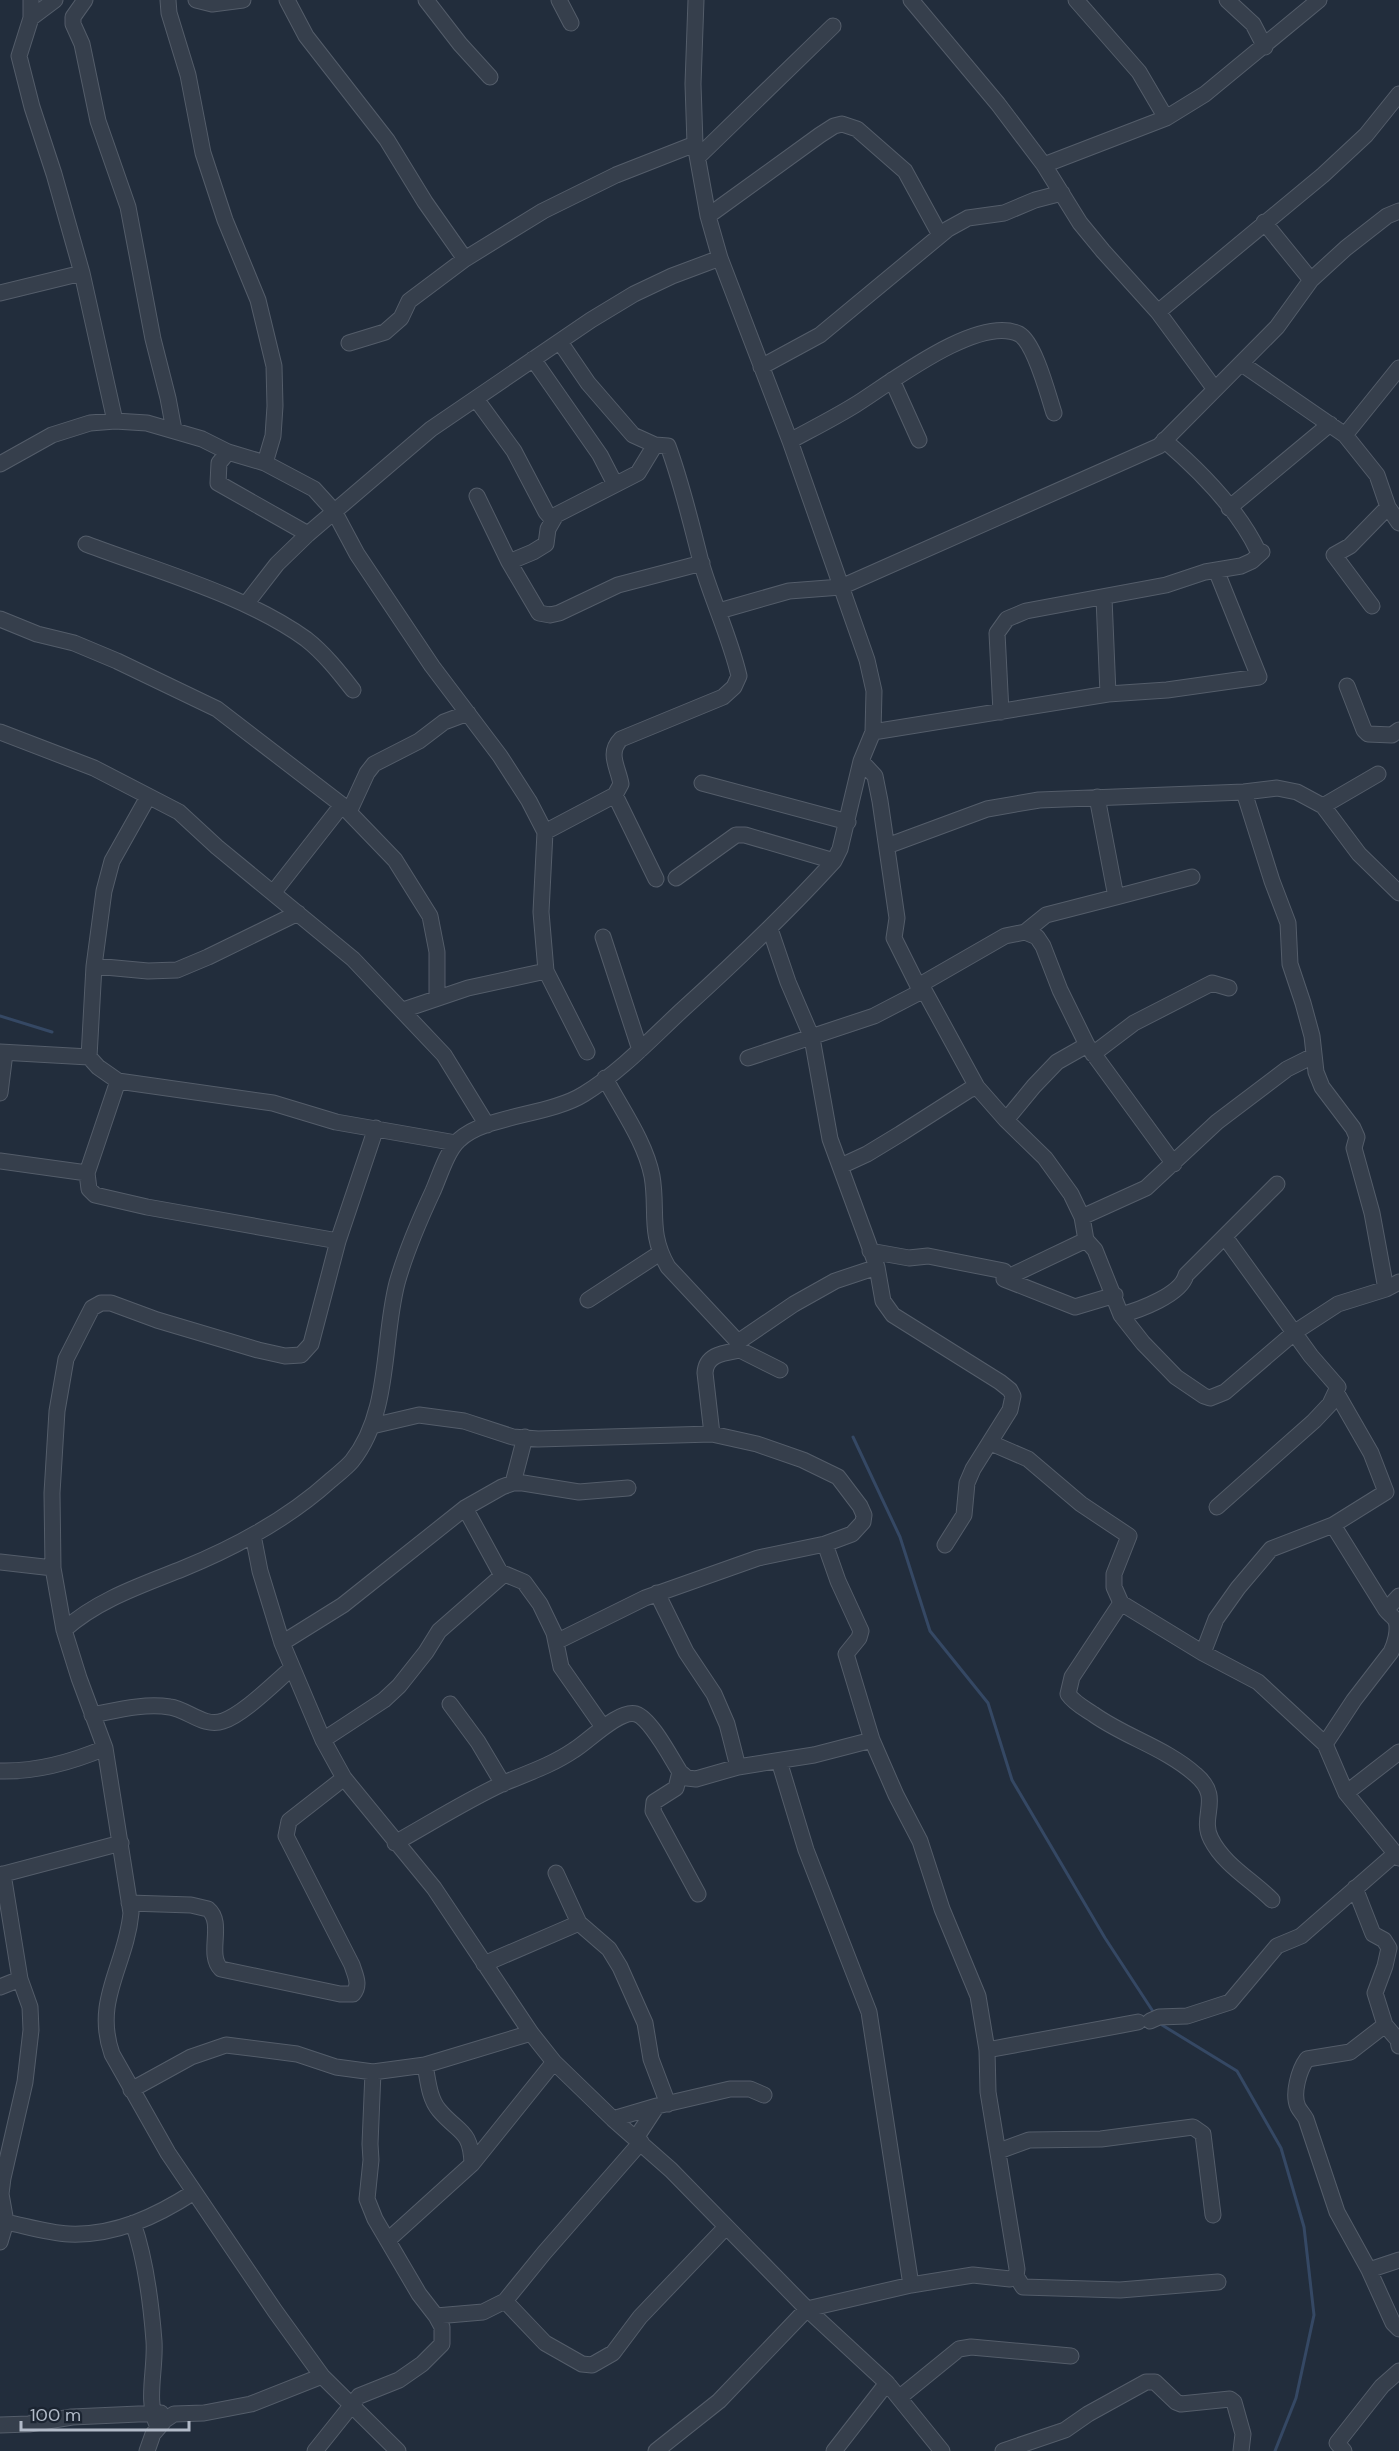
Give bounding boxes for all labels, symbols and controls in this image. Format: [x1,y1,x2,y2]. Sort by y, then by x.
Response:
scale bar [21,2394,189,2432]
text: 100 m [30,2403,81,2427]

